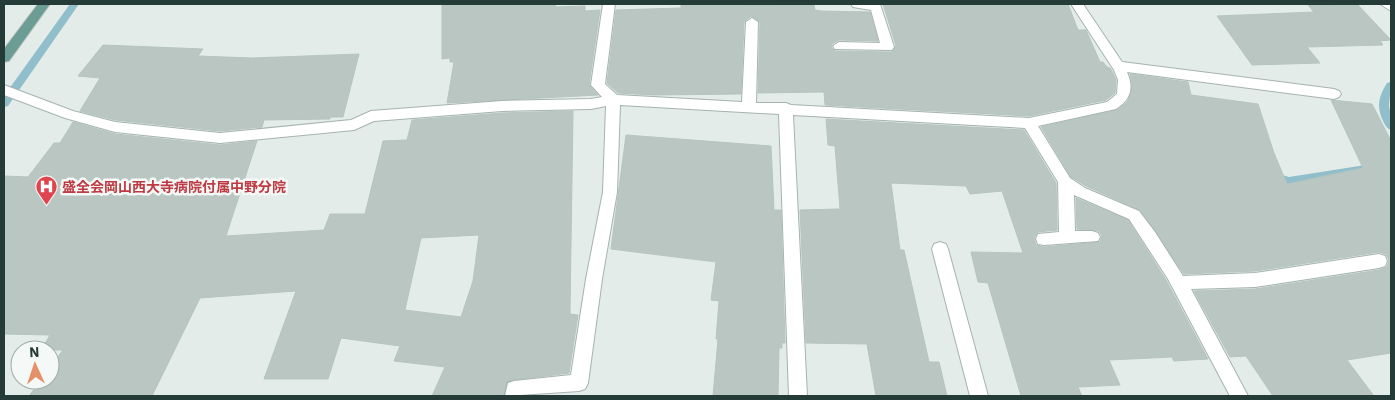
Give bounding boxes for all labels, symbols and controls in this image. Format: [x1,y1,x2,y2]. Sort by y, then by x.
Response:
hospital icon: 盛全会岡山西大寺病院付属中野分院 [34,175,58,206]
place label: 盛全会岡山西大寺病院付属中野分院 [62,178,286,196]
north arrow [10,340,60,390]
text: N [29,343,40,361]

